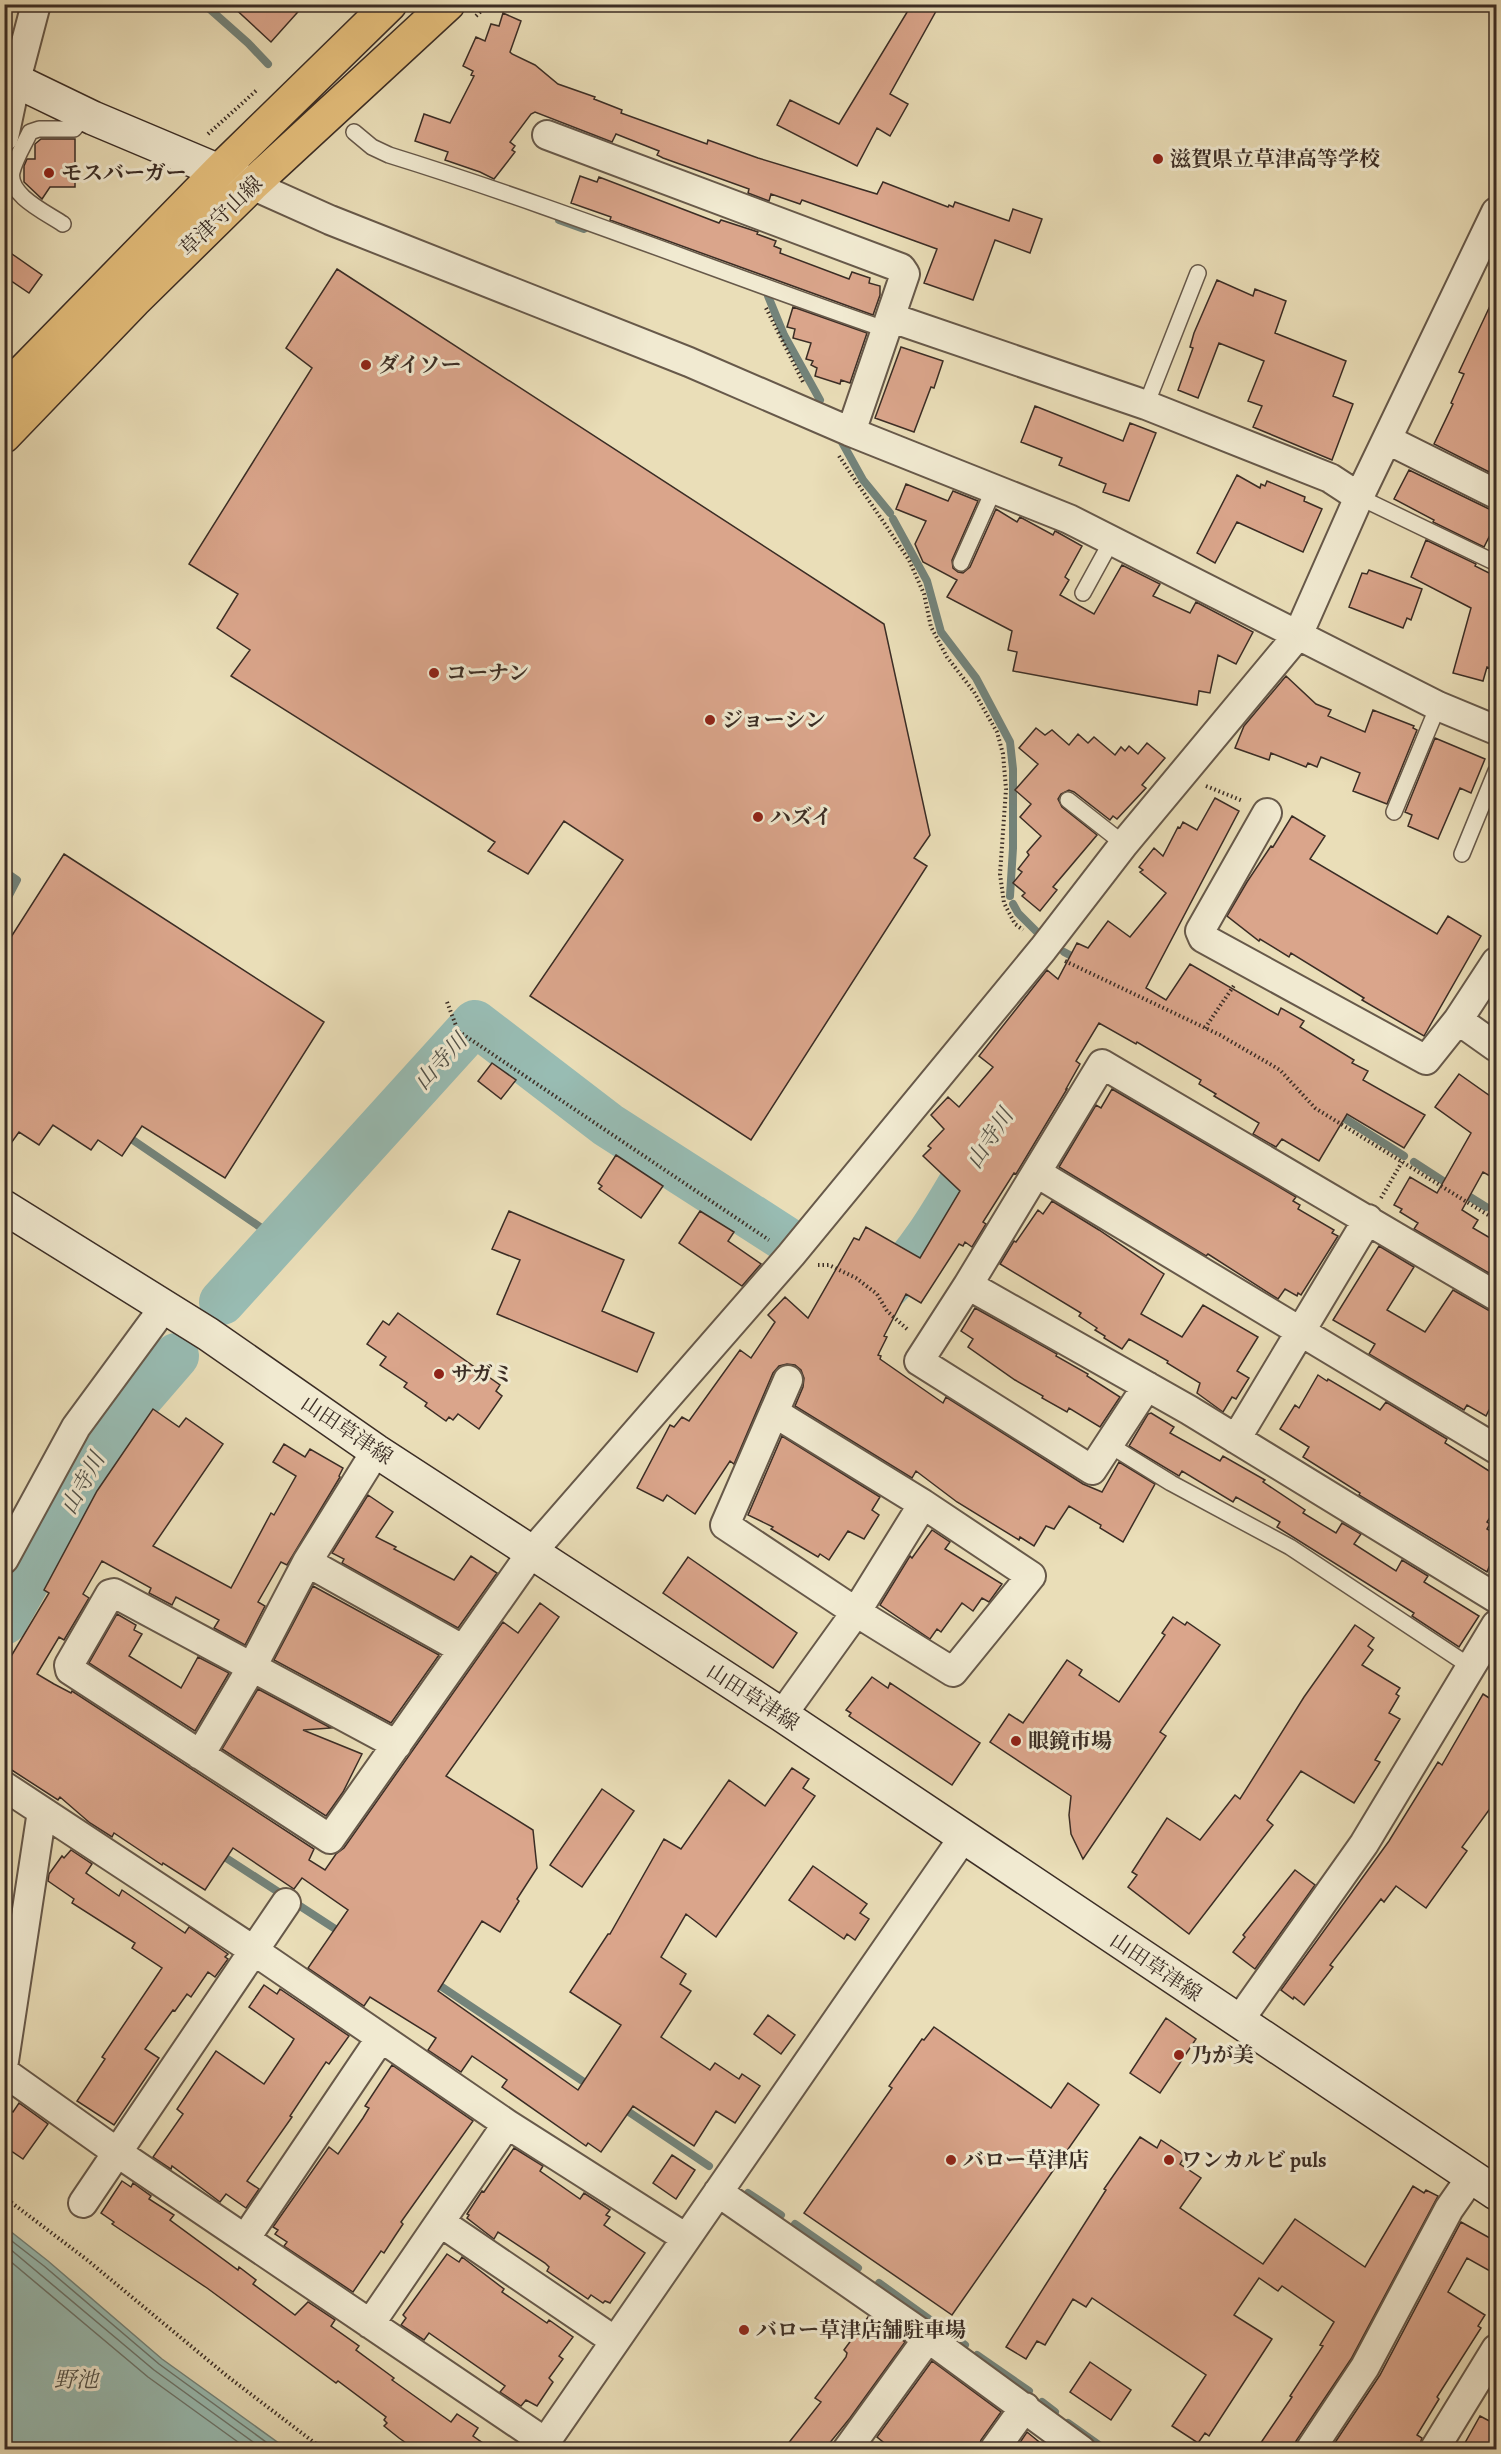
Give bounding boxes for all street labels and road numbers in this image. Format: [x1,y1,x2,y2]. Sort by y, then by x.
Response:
street label: 草津守山線 [174,169,268,263]
street label: 山田草津線 [296,1389,398,1471]
street label: 山田草津線 [701,1657,805,1737]
street label: 山田草津線 [1105,1926,1207,2008]

